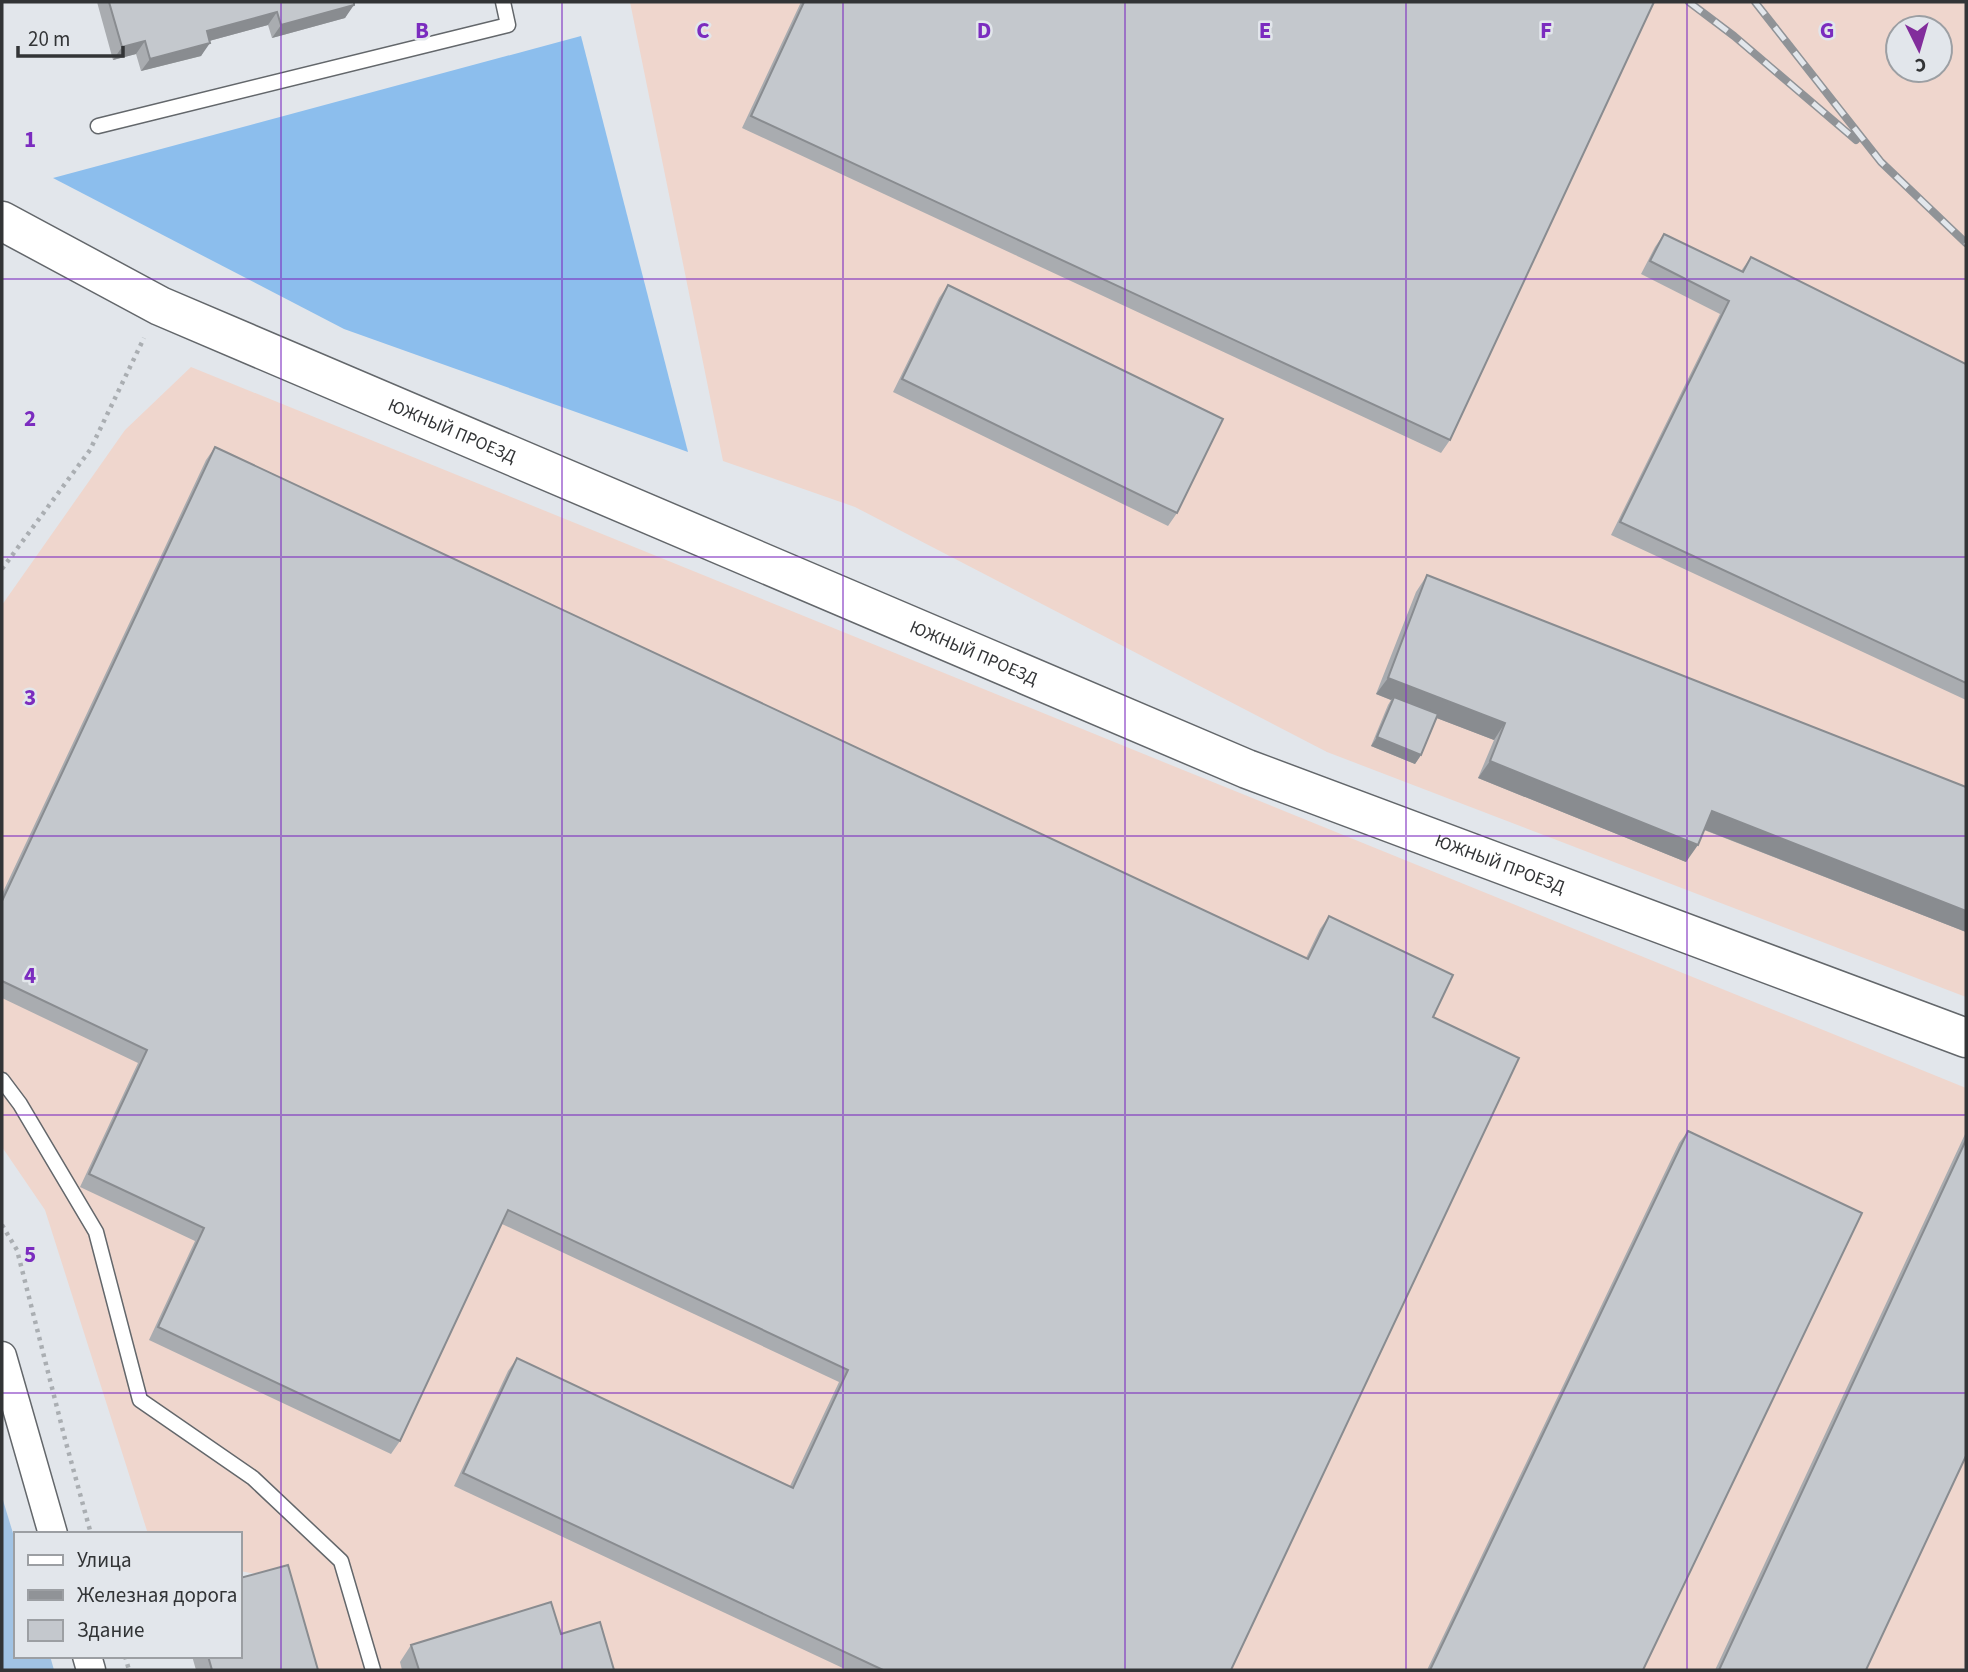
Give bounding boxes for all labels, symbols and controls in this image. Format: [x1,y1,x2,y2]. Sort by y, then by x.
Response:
scale bar [18,14,122,58]
text: B [415,14,429,47]
text: C [696,14,710,47]
text: D [977,14,991,47]
text: E [1259,14,1271,47]
text: F [1540,14,1552,47]
text: G [1820,14,1834,47]
north arrow [1884,14,1954,84]
text: 20 m [28,24,70,54]
text: С [1914,51,1927,78]
text: 1 [24,123,36,156]
street label: ЮЖНЫЙ ПРОЕЗД [384,393,520,469]
text: 2 [24,402,36,435]
street label: ЮЖНЫЙ ПРОЕЗД [906,615,1042,692]
text: 3 [24,681,36,714]
street label: ЮЖНЫЙ ПРОЕЗД [1431,828,1569,900]
text: 4 [24,959,36,992]
text: 5 [24,1238,36,1271]
legend [14,1532,242,1658]
text: Улица [77,1545,132,1575]
text: Железная дорога [77,1580,237,1610]
text: Здание [77,1615,145,1645]

